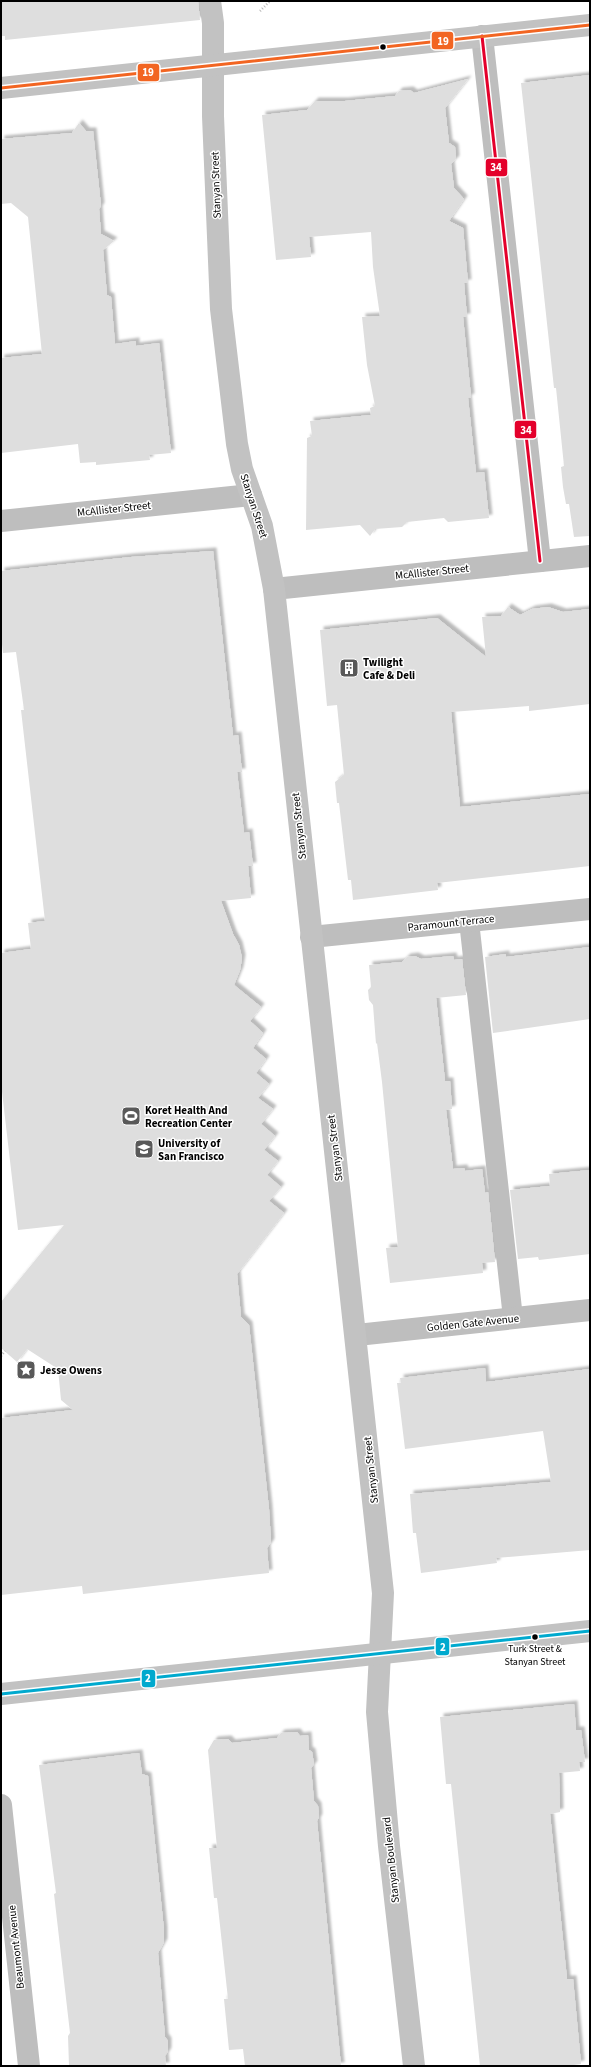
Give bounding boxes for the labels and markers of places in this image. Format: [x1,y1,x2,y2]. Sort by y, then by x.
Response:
unlabelled marker [378,42,388,52]
place label: Twilight Cafe & Deli [363,655,415,683]
building icon: Twilight Cafe & Deli [338,657,360,679]
place label: Koret Health And Recreation Center [145,1103,233,1131]
sports icon: Koret Health And Recreation Center [120,1105,142,1127]
place label: University of San Francisco [158,1136,224,1164]
school or university icon: University of San Francisco [133,1138,155,1160]
place icon: Jesse Owens [15,1359,37,1381]
place label: Jesse Owens [40,1363,102,1378]
marker: Turk Street & Stanyan Street [530,1632,540,1642]
place label: Turk Street & Stanyan Street [505,1642,566,1669]

